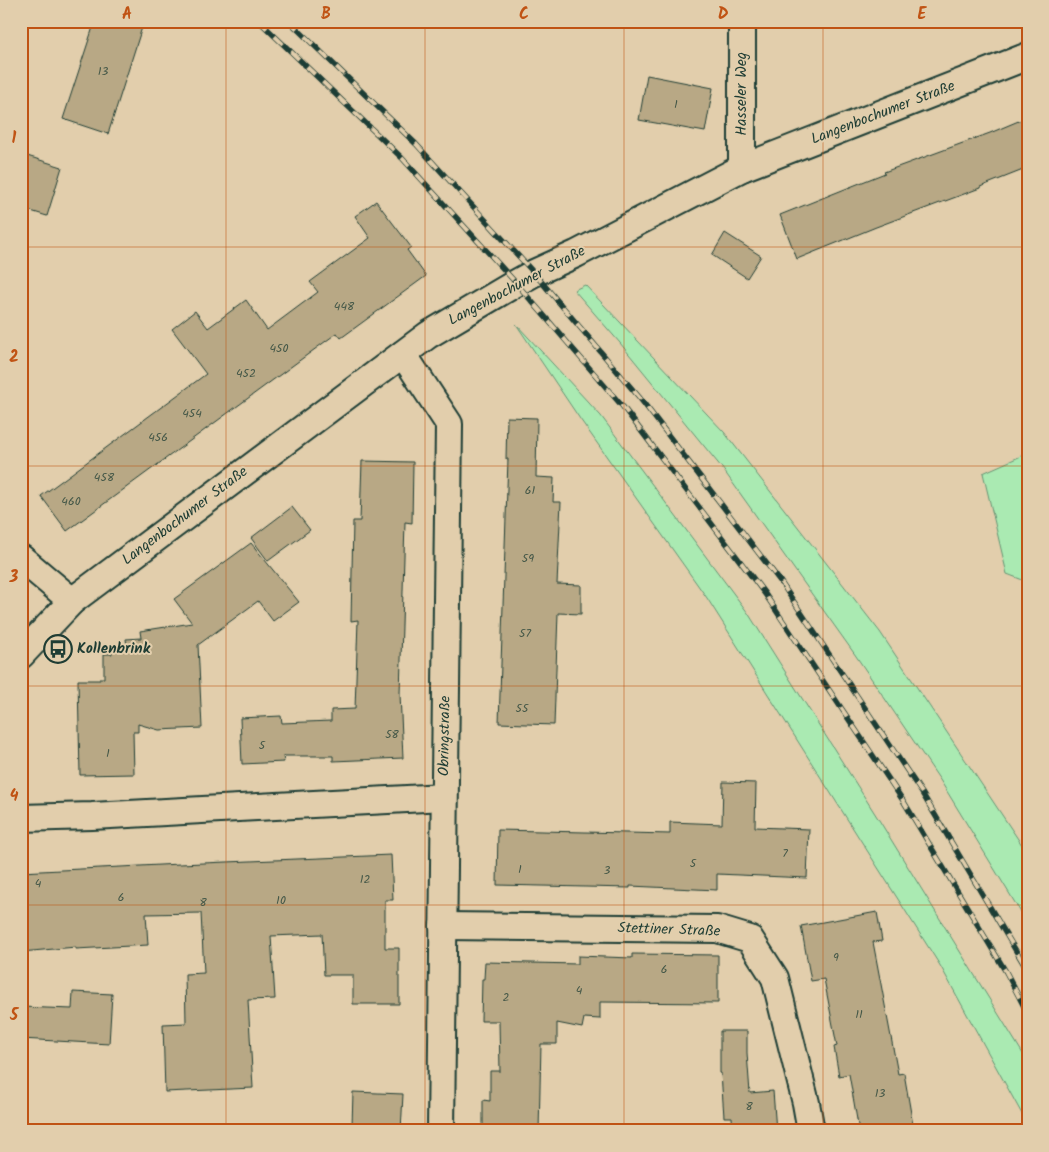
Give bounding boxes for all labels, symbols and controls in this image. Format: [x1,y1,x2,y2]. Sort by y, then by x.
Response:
text: A [122,2,132,27]
text: B [321,2,331,27]
text: C [519,2,529,27]
text: D [718,2,729,27]
text: E [918,2,928,27]
street label: Hasseler Weg [730,52,754,136]
house number: 13 [98,62,108,81]
street label: Langenbochumer Straße [807,74,959,152]
house number: 1 [674,95,678,114]
text: 1 [12,126,17,151]
street label: Langenbochumer Straße [444,239,590,332]
house number: 448 [334,297,355,316]
house number: 450 [269,339,289,358]
text: 2 [9,345,19,370]
house number: 452 [236,364,256,383]
house number: 454 [182,404,202,423]
house number: 456 [148,428,168,447]
street label: Langenbochumer Straße [117,460,253,572]
house number: 458 [94,468,115,487]
house number: 61 [525,481,535,500]
house number: 460 [61,492,81,511]
house number: 59 [522,549,534,568]
text: 3 [9,565,19,590]
house number: 57 [519,624,531,643]
bus stop icon: Kollenbrink [43,634,73,664]
place label: Kollenbrink [77,637,151,661]
street label: Obringstraße [432,695,458,776]
house number: 55 [516,699,530,718]
house number: 58 [385,725,400,744]
house number: 5 [259,736,267,755]
house number: 1 [106,744,110,763]
text: 4 [10,784,19,809]
house number: 7 [782,844,788,863]
house number: 5 [690,854,698,873]
house number: 1 [518,860,522,879]
house number: 3 [604,861,611,880]
house number: 12 [360,870,370,889]
house number: 4 [35,874,42,893]
house number: 6 [118,888,124,907]
house number: 10 [276,891,286,910]
house number: 8 [199,893,207,912]
street label: Stettiner Straße [617,916,721,944]
house number: 9 [833,948,839,967]
house number: 6 [661,960,667,979]
house number: 4 [576,981,583,1000]
house number: 2 [503,988,510,1007]
text: 5 [9,1003,20,1028]
house number: 11 [855,1005,863,1024]
house number: 13 [875,1084,885,1103]
house number: 8 [745,1097,753,1116]

